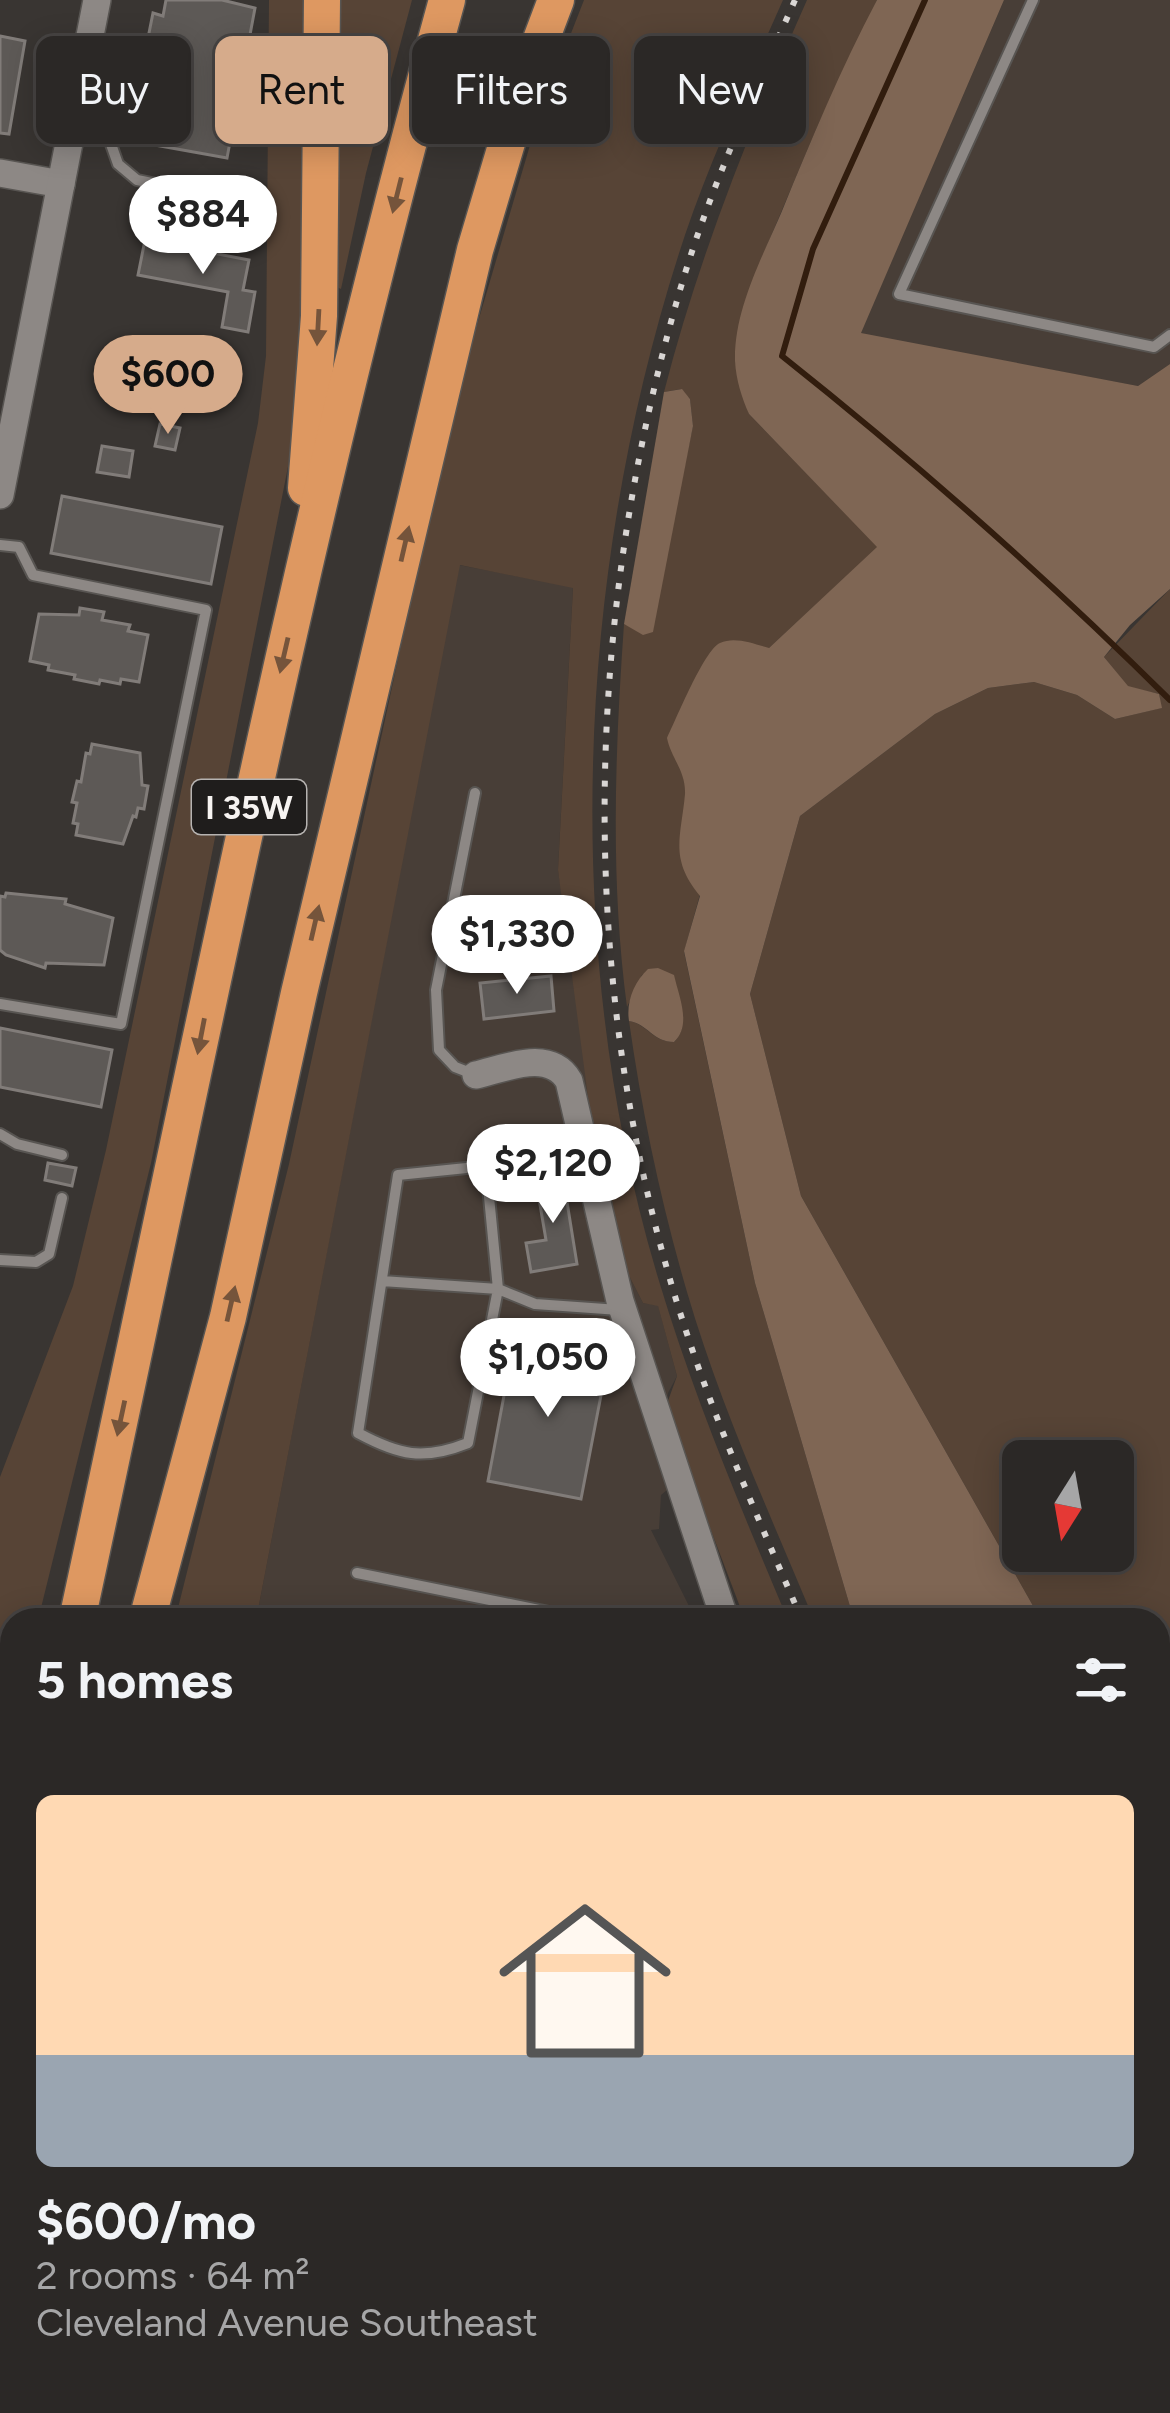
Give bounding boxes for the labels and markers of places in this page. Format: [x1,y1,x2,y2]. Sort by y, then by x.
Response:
pin: $884 [132,175,274,277]
pin: $600 [97,335,239,437]
pin: $1,330 [419,895,615,997]
pin: $2,120 [455,1124,651,1226]
pin: $1,050 [450,1318,646,1420]

